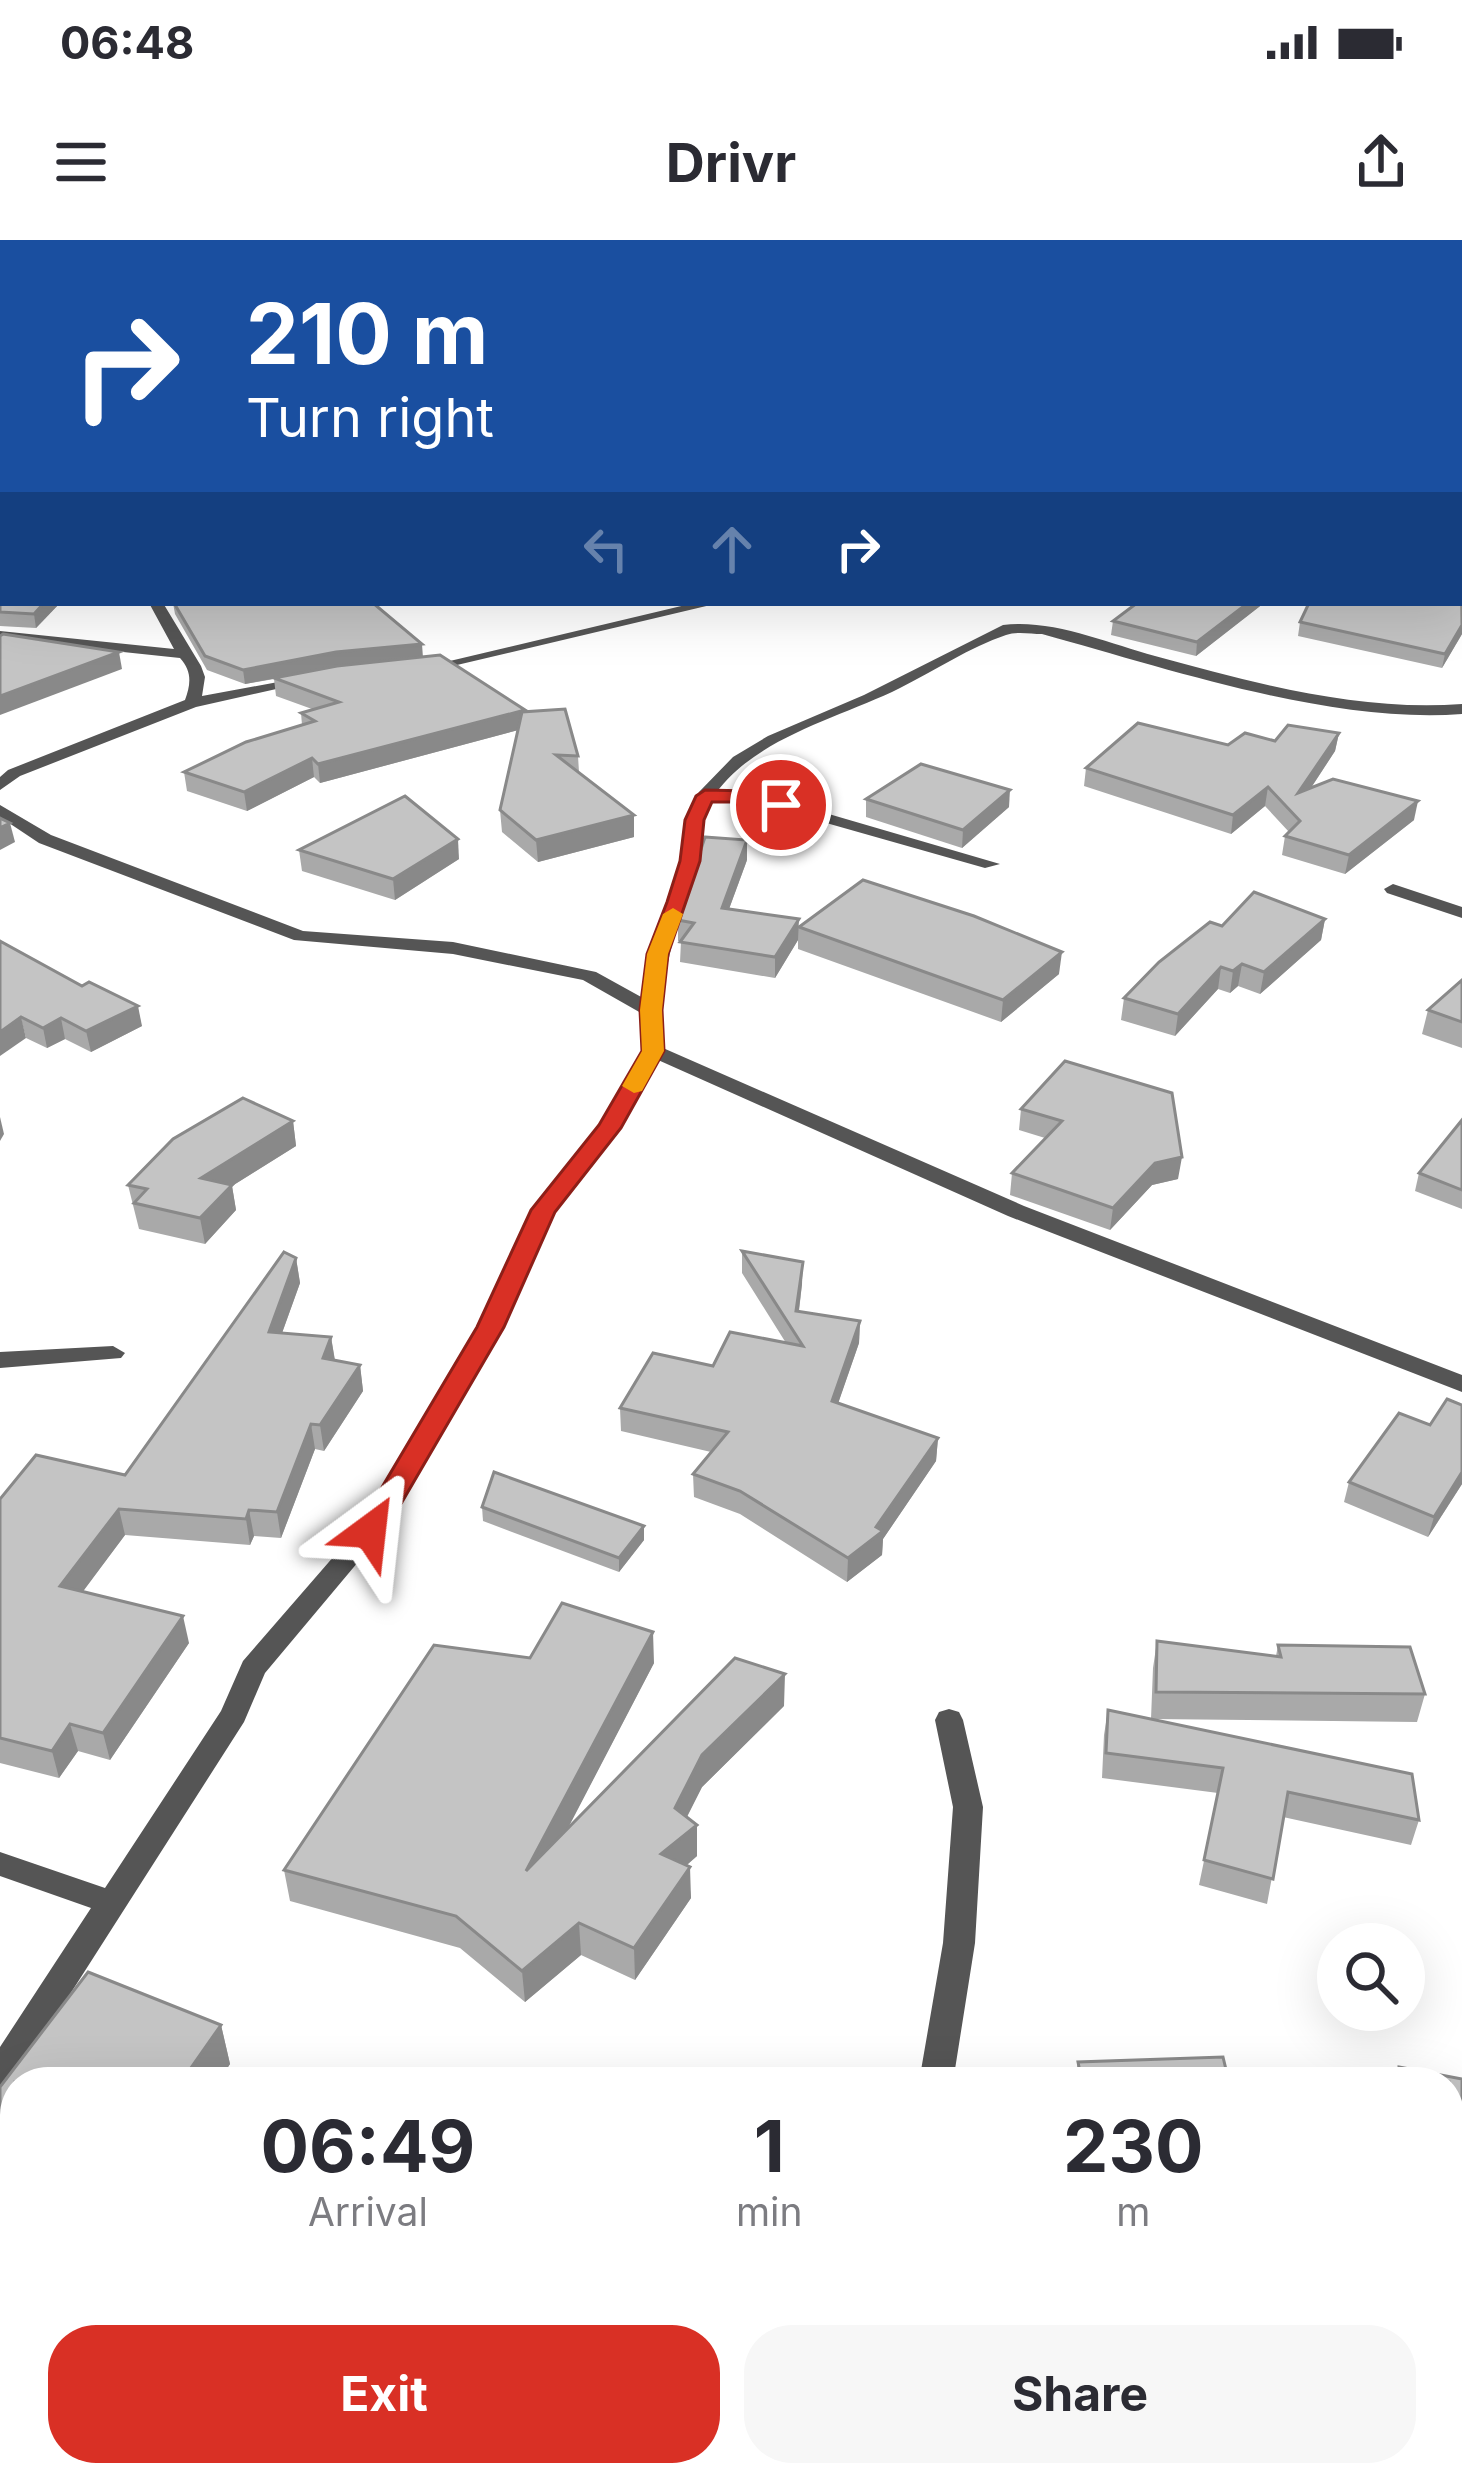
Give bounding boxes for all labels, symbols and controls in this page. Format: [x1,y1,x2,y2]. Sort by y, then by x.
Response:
text: 06:48 [60,15,194,70]
icon: menu [48,129,114,195]
icon: share [1348,129,1414,195]
text: Drivr [666,130,796,195]
text: 210 m [246,283,488,384]
icon: right [48,288,204,444]
text: Turn right [246,385,494,450]
icon: left [573,516,639,582]
icon: ahead [699,516,765,582]
icon: right [825,516,891,582]
pin [730,754,832,856]
icon: arrive [748,772,814,838]
position arrow [307,1468,433,1594]
map controls [1317,1923,1425,2031]
button: search [1317,1923,1425,2031]
text: 06:49 [261,2102,475,2189]
text: 1 [754,2102,785,2189]
text: 230 [1063,2102,1203,2189]
text: Arrival [308,2188,428,2235]
text: min [736,2188,803,2235]
text: m [1116,2188,1150,2235]
button: Exit [48,2325,720,2463]
button: Share [744,2325,1416,2463]

